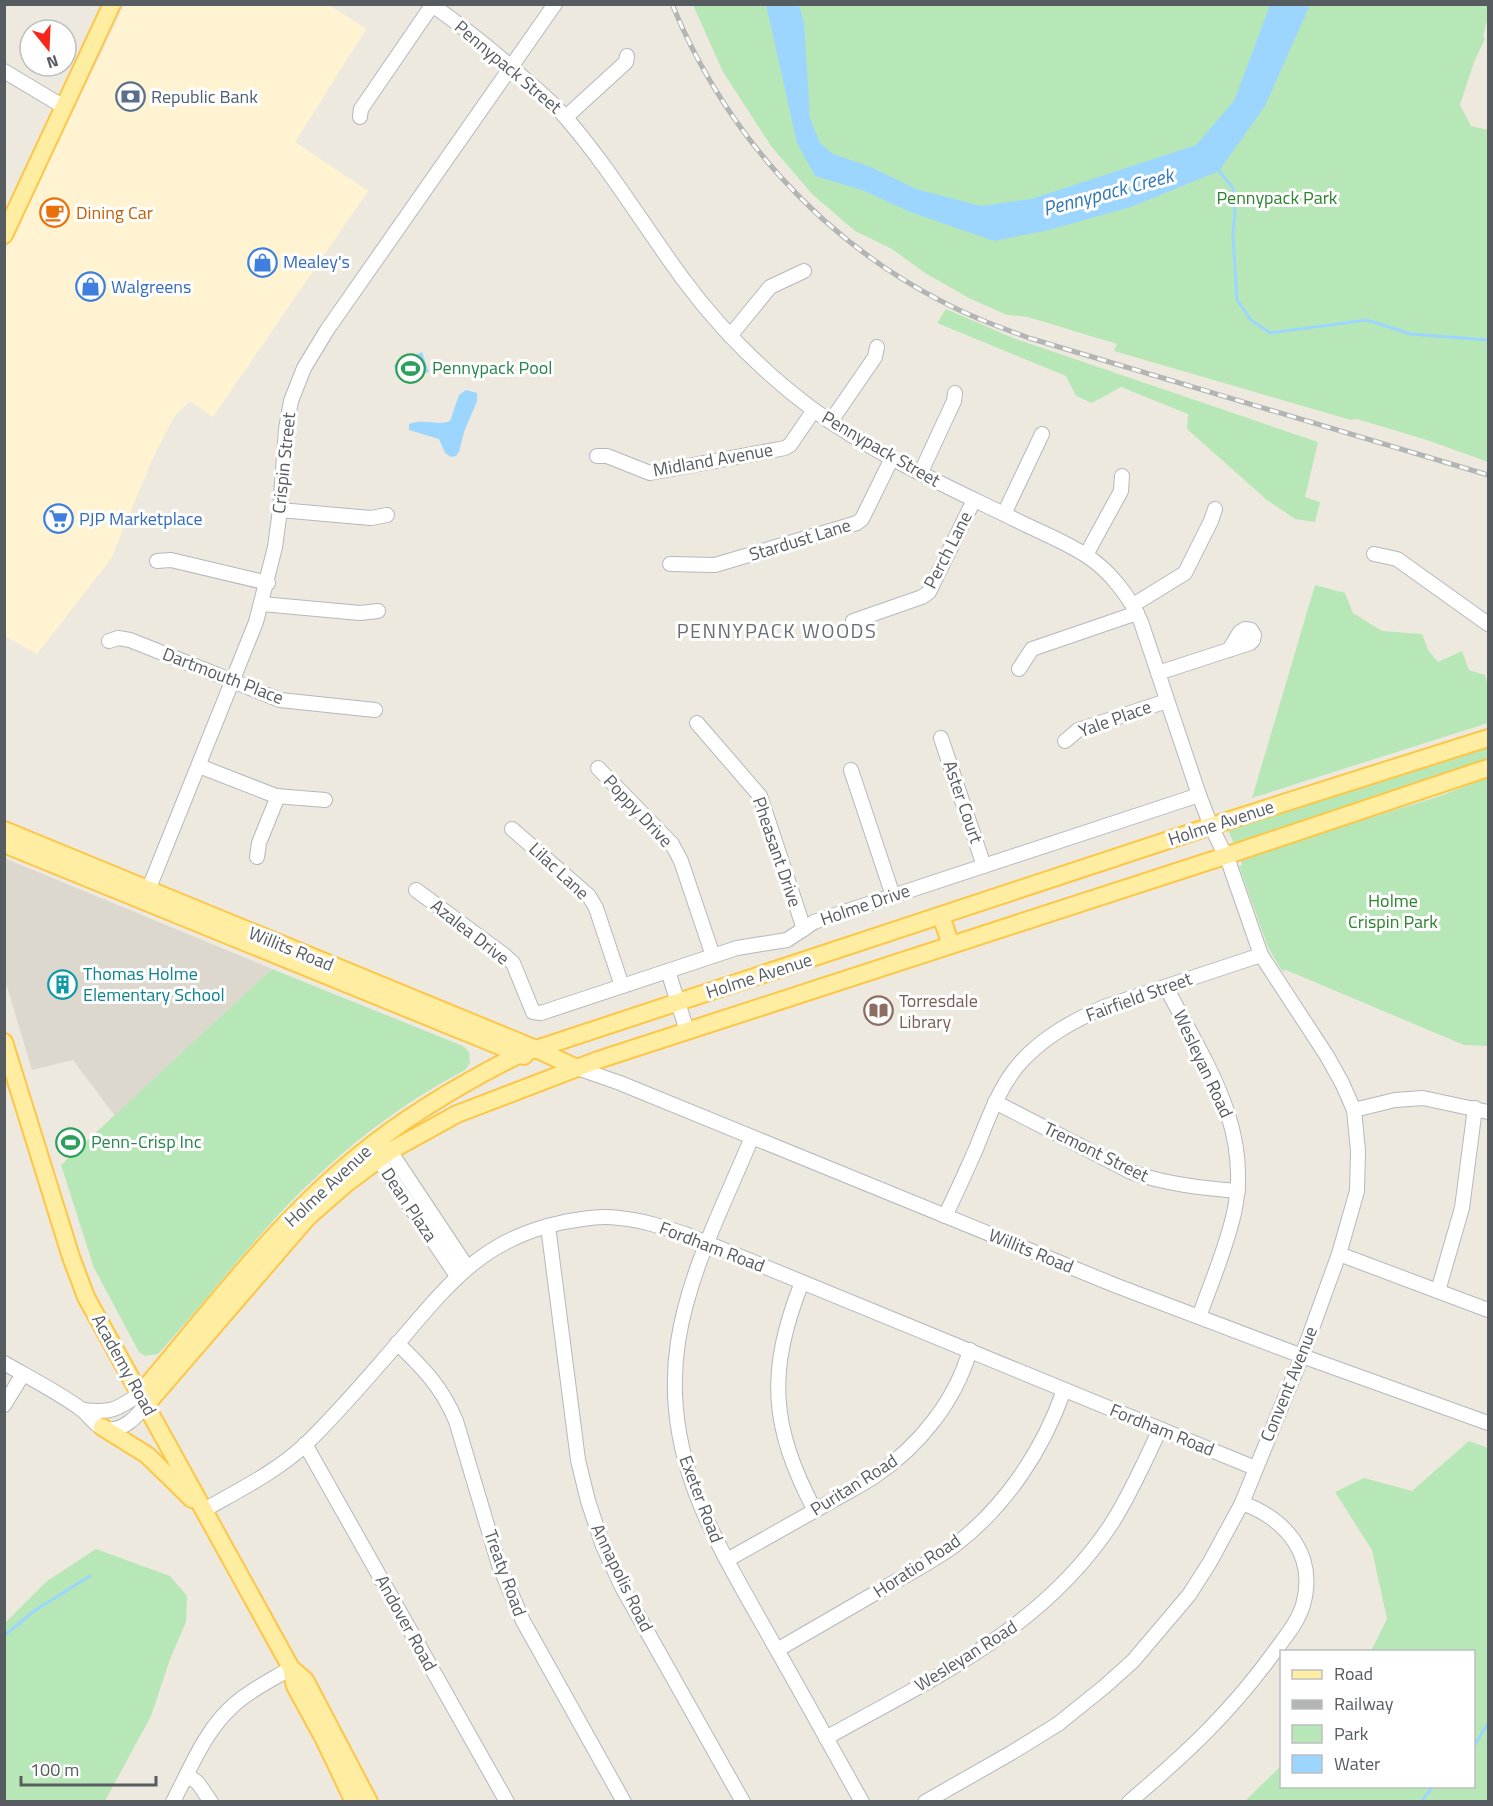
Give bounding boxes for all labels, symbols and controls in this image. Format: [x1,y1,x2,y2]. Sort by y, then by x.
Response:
street label: Pennypack Street [449,14,568,120]
north arrow [18,18,78,78]
text: N [44,49,62,75]
bank icon: Republic Bank [114,81,146,113]
place label: Republic Bank [151,83,258,110]
water label: Pennypack Creek [1039,159,1179,224]
park label: Pennypack Park [1217,184,1338,211]
cafe icon: Dining Car [39,197,71,229]
place label: Dining Car [76,199,153,226]
shop icon: Mealey's [246,246,278,278]
place label: Mealey's [283,248,350,275]
shop icon: Walgreens [74,271,106,303]
place label: Walgreens [111,273,191,300]
sports icon: Pennypack Pool [395,352,427,384]
place label: Pennypack Pool [432,354,552,381]
street label: Pennypack Street [817,404,946,494]
street label: Crispin Street [265,410,302,515]
street label: Midland Avenue [651,436,775,483]
supermarket icon: PJP Marketplace [42,503,74,535]
place label: PJP Marketplace [79,505,203,532]
street label: Perch Lane [917,506,979,593]
street label: Stardust Lane [746,511,854,568]
district label: PENNYPACK WOODS [677,615,877,646]
street label: Dartmouth Place [159,640,288,711]
street label: Yale Place [1075,693,1155,744]
street label: Aster Court [937,757,990,847]
street label: Poppy Drive [597,768,679,853]
street label: Pheasant Drive [746,793,809,911]
street label: Holme Avenue [1164,793,1277,852]
street label: Lilac Lane [523,836,596,906]
street label: Holme Drive [816,877,913,932]
park label: Holme Crispin Park [1348,887,1438,935]
street label: Azalea Drive [425,892,515,971]
street label: Willits Road [245,919,338,978]
street label: Holme Avenue [702,946,815,1005]
place label: Thomas Holme Elementary School [83,960,225,1008]
street label: Fairfield Street [1082,965,1196,1028]
building icon: Thomas Holme Elementary School [46,968,78,1000]
place label: Torresdale Library [899,987,978,1035]
library icon: Torresdale Library [862,995,894,1027]
street label: Wesleyan Road [1167,1005,1240,1122]
street label: Tremont Street [1039,1114,1154,1189]
sports icon: Penn-Crisp Inc [54,1126,86,1158]
place label: Penn-Crisp Inc [91,1128,202,1155]
street label: Holme Avenue [278,1138,377,1233]
street label: Dean Plaza [375,1162,444,1247]
street label: Fordham Road [656,1214,769,1279]
street label: Willits Road [985,1221,1078,1280]
street label: Academy Road [85,1309,164,1421]
street label: Convent Avenue [1253,1322,1324,1446]
street label: Fordham Road [1106,1396,1219,1463]
street label: Puritan Road [805,1447,903,1522]
street label: Exeter Road [672,1451,730,1546]
street label: Annapolis Road [585,1519,660,1636]
street label: Treaty Road [477,1526,534,1620]
street label: Horatio Road [868,1527,966,1604]
street label: Andover Road [369,1570,444,1676]
street label: Wesleyan Road [909,1613,1022,1698]
legend [1280,1650,1475,1788]
text: Road [1334,1660,1373,1687]
text: Railway [1334,1690,1394,1717]
text: Park [1334,1720,1369,1747]
scale bar [21,1749,156,1787]
text: Water [1334,1750,1380,1777]
text: 100 m [30,1756,79,1783]

